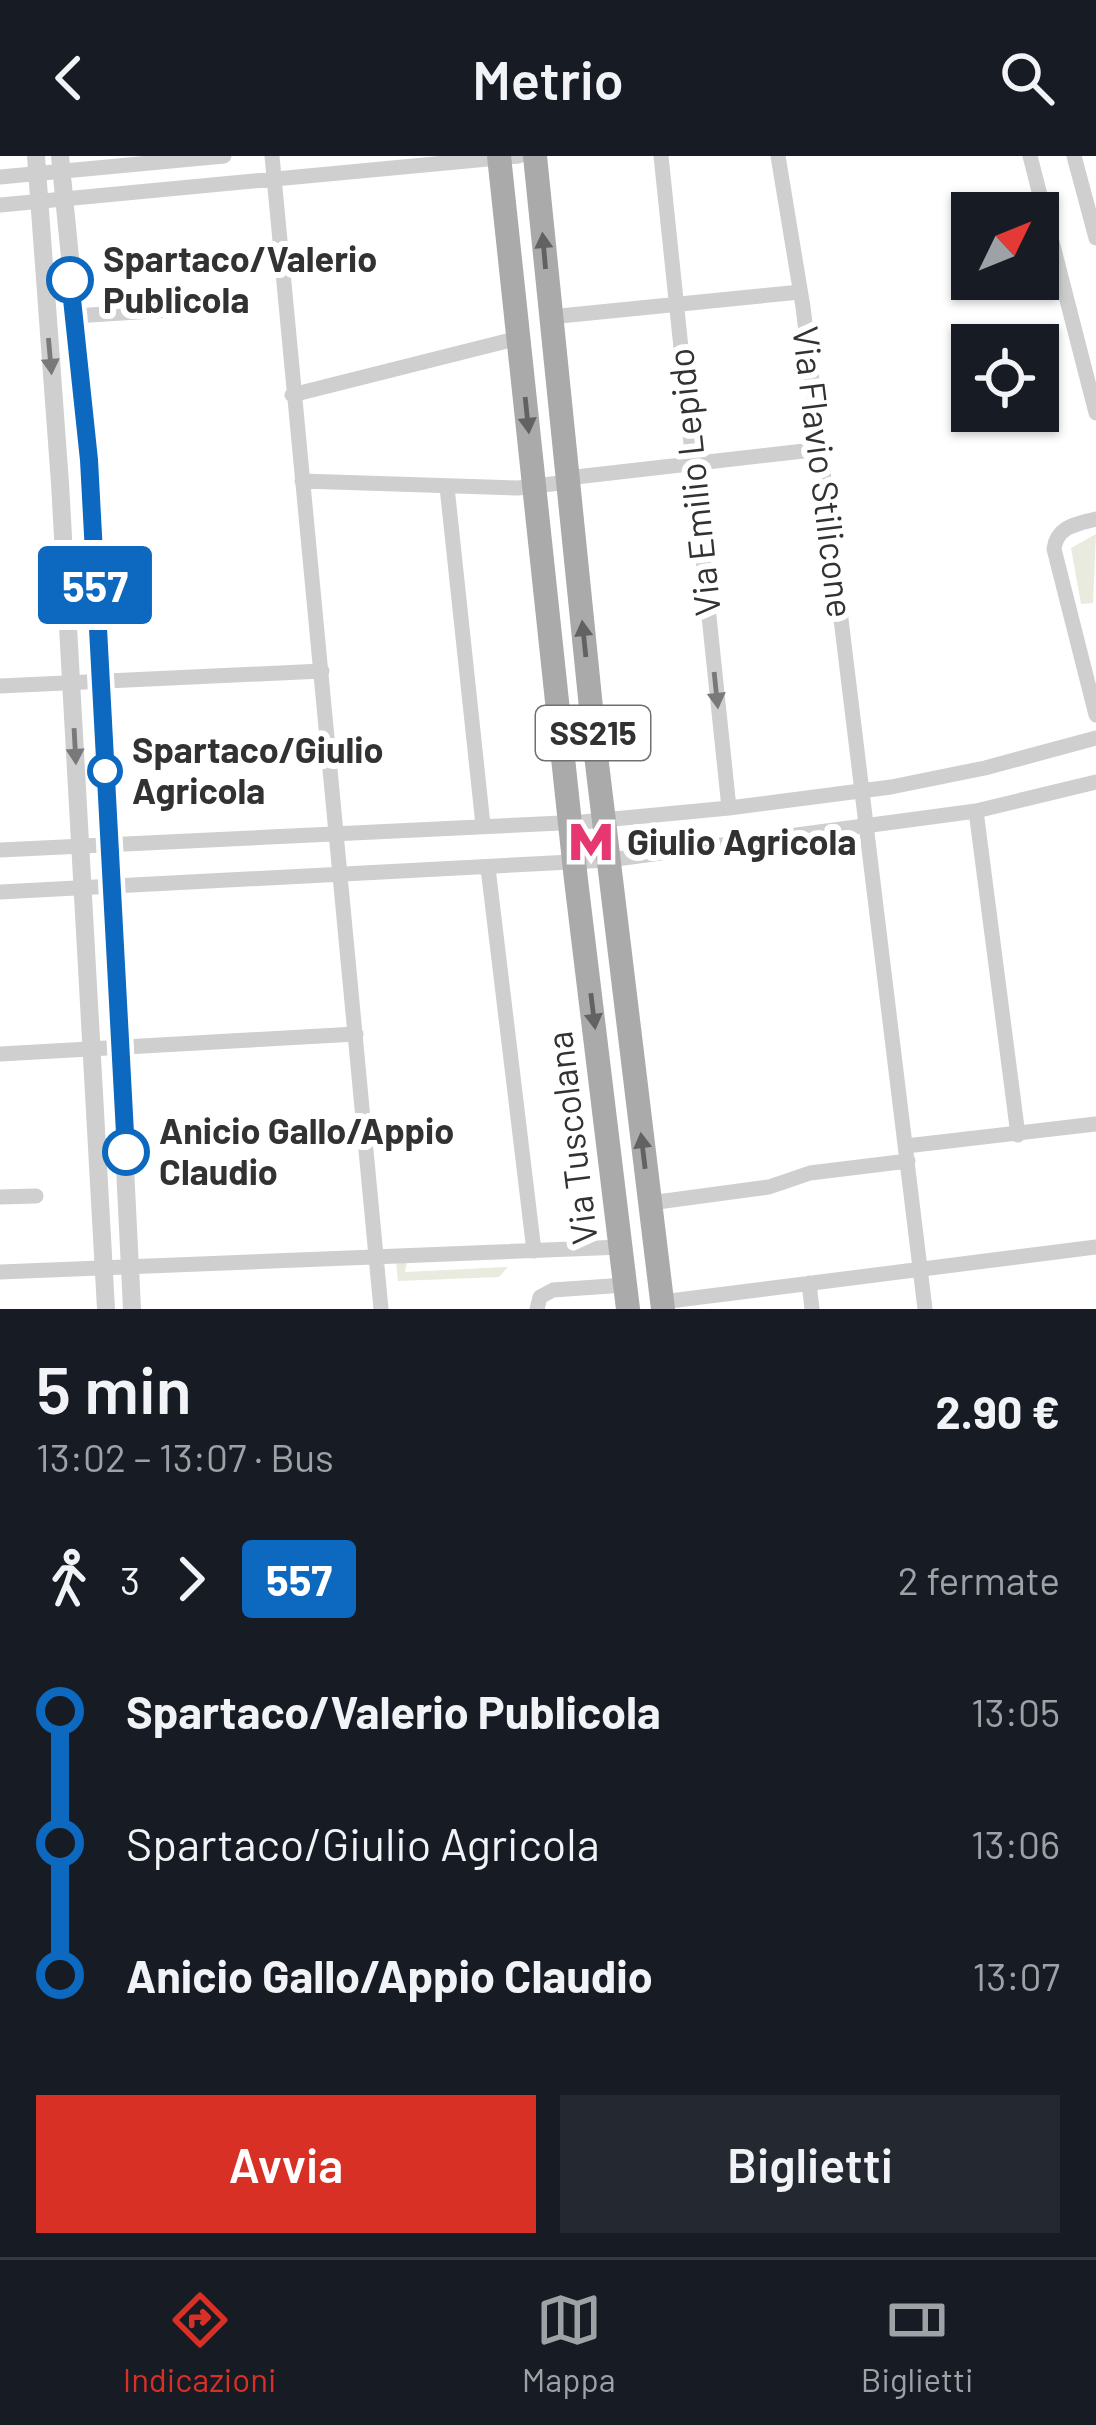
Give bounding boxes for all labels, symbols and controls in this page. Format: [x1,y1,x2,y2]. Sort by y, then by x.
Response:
icon: back [36,45,102,111]
icon: search [994,45,1060,111]
text: Metrio [472,46,624,111]
north arrow [951,192,1059,300]
map controls [951,192,1059,432]
one-way arrow [534,232,553,269]
place label: Spartaco/Valerio Publicola [103,236,377,320]
marker: Spartaco/Valerio Publicola [48,258,92,302]
street label: Via Flavio Stilicone [785,324,864,620]
button: locate [951,324,1059,432]
one-way arrow [41,338,60,376]
street label: Via Emilio Lepido [657,346,728,618]
one-way arrow [518,396,537,434]
line badge: 557 [26,546,164,624]
text: 557 [62,560,128,610]
one-way arrow [574,620,593,657]
one-way arrow [707,672,726,709]
road number: SS215 [536,706,650,760]
place label: Spartaco/Giulio Agricola [132,727,384,811]
one-way arrow [66,728,85,766]
marker: Spartaco/Giulio Agricola [89,755,121,787]
metro station icon: Giulio Agricola [566,817,616,867]
place label: Giulio Agricola [627,819,856,862]
one-way arrow [583,993,602,1030]
street label: Via Tuscolana [536,1029,605,1247]
place label: Anicio Gallo/Appio Claudio [159,1108,454,1192]
marker: Anicio Gallo/Appio Claudio [104,1130,148,1174]
one-way arrow [633,1132,652,1169]
text: 5 min [36,1348,192,1427]
text: 2.90 € [936,1384,1060,1438]
text: 13:02 – 13:07 · Bus [36,1433,334,1480]
icon: walk [36,1546,102,1612]
icon: forward [158,1546,224,1612]
text: 557 [266,1554,332,1604]
text: 3 [120,1556,140,1603]
text: 2 fermate [898,1556,1060,1603]
text: Spartaco/Valerio Publicola [126,1684,661,1738]
text: 13:05 [971,1688,1060,1735]
text: Spartaco/Giulio Agricola [126,1816,600,1870]
text: 13:06 [971,1820,1060,1867]
text: Anicio Gallo/Appio Claudio [126,1948,653,2002]
text: 13:07 [973,1952,1060,1999]
button: Avvia [36,2095,536,2233]
button: Biglietti [560,2095,1060,2233]
tab: Indicazioni [123,2287,276,2399]
tab: Mappa [522,2287,616,2399]
tab: Biglietti [861,2287,973,2399]

